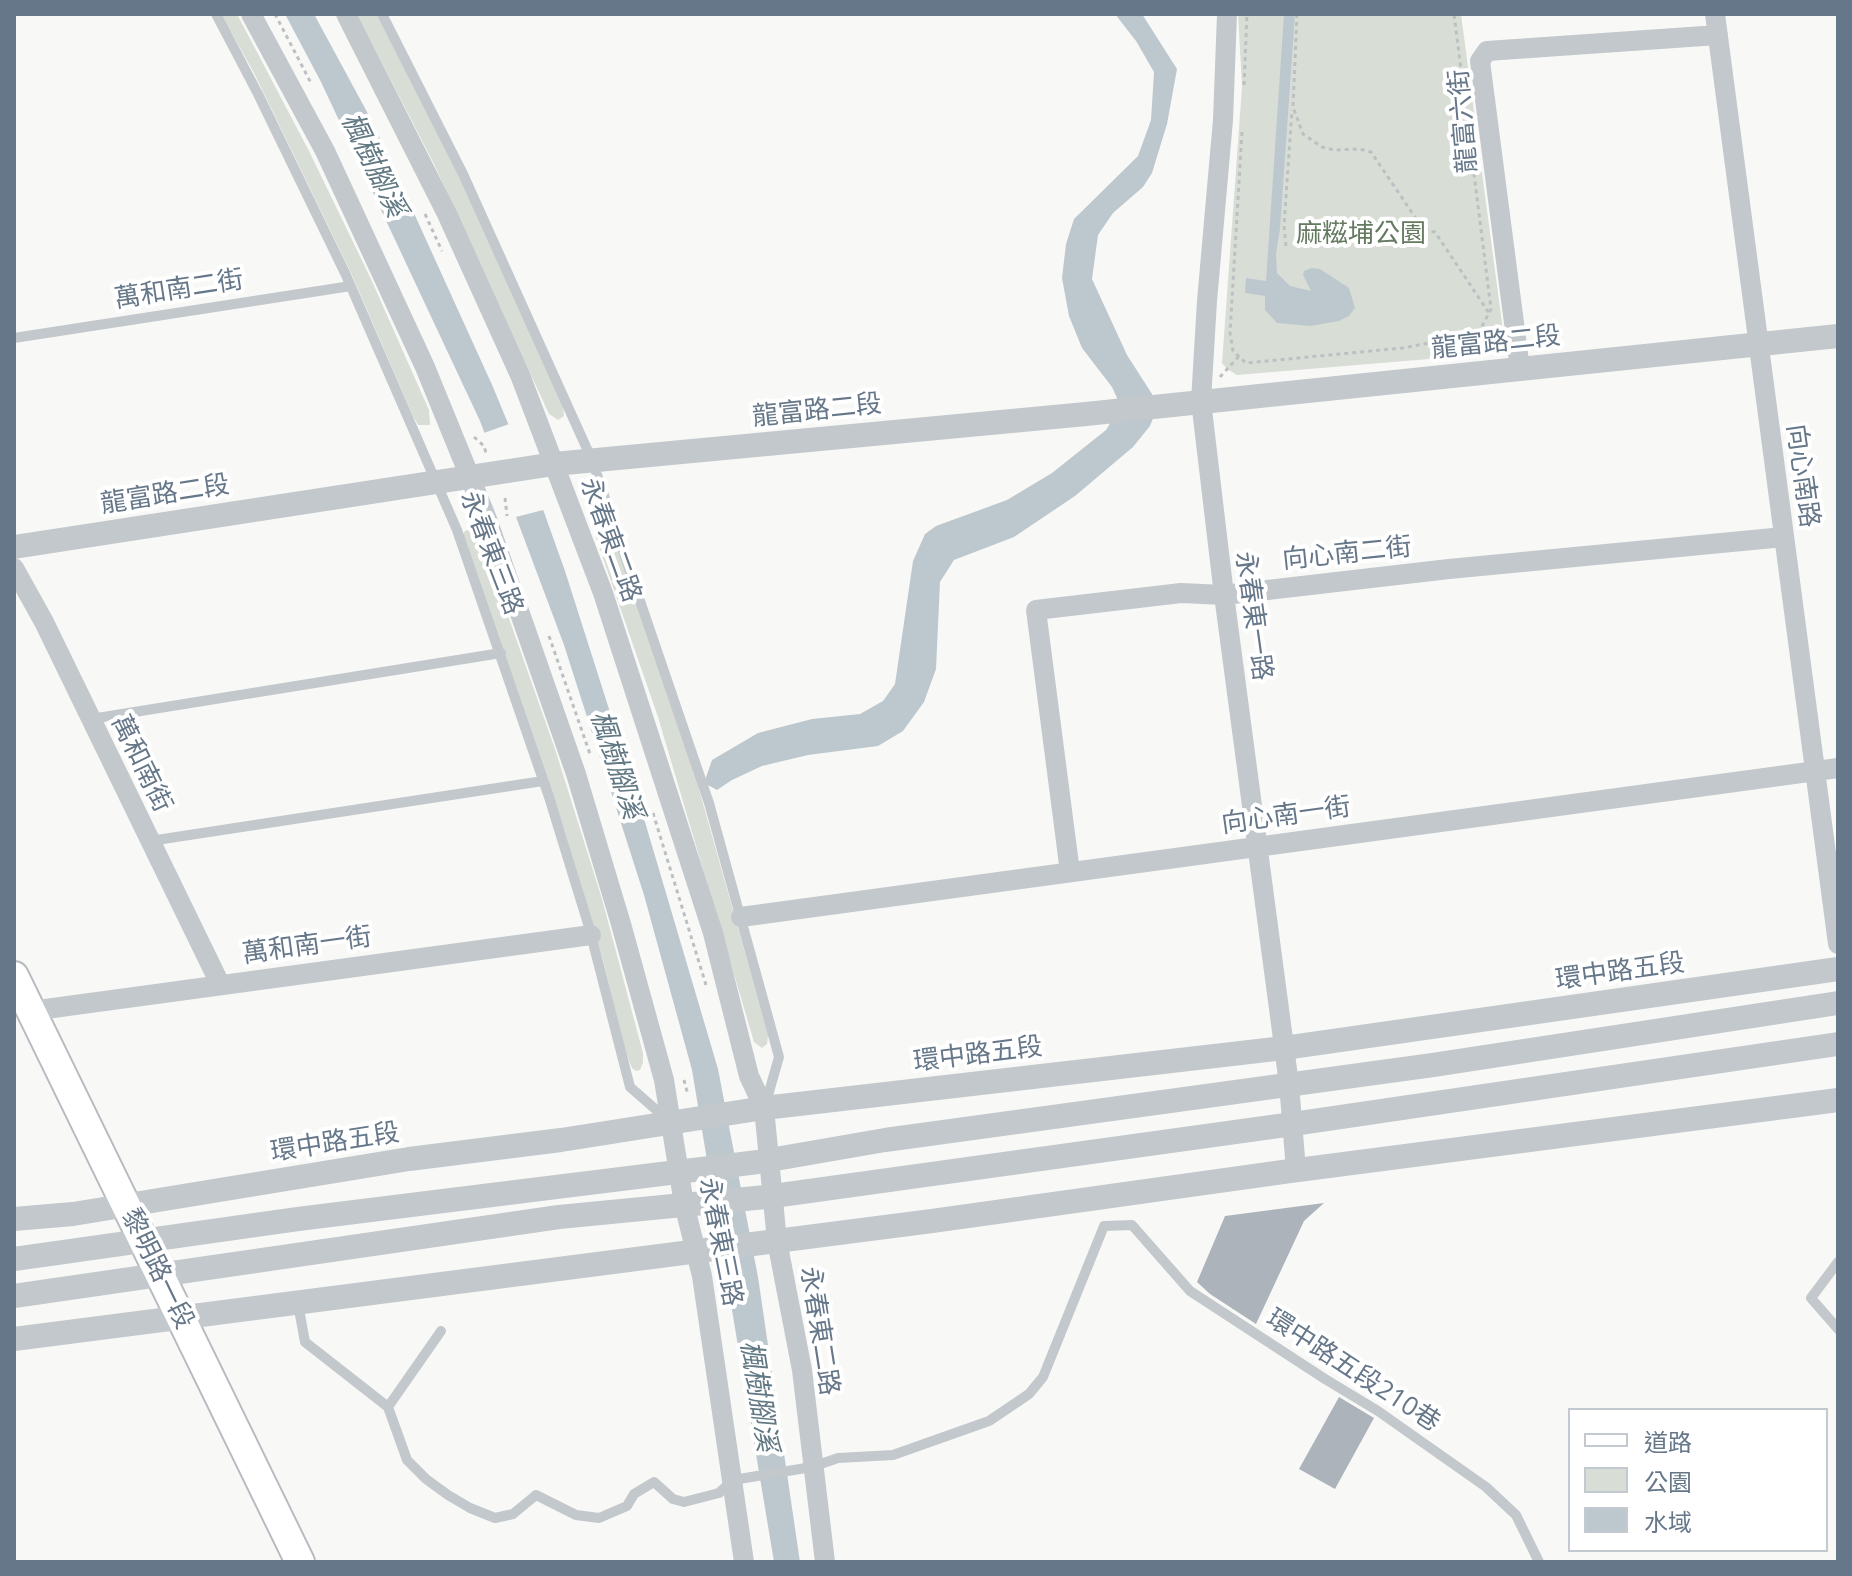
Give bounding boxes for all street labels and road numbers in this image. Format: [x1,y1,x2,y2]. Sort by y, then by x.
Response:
street label: 龍富六街 [1444,68,1484,174]
street label: 萬和南二街 [112,264,246,316]
street label: 龍富路二段 [1430,321,1562,365]
street label: 龍富路二段 [751,389,883,433]
street label: 向心南路 [1779,422,1825,530]
street label: 龍富路二段 [98,469,232,521]
street label: 永春東二路 [573,474,647,606]
street label: 永春東三路 [453,487,529,619]
street label: 向心南二街 [1281,532,1413,576]
street label: 永春東一路 [1229,549,1277,683]
street label: 萬和南街 [104,710,178,818]
street label: 向心南一街 [1219,792,1353,840]
street label: 萬和南一街 [240,922,374,970]
street label: 環中路五段 [1553,948,1687,996]
street label: 環中路五段 [912,1032,1044,1078]
street label: 環中路五段 [268,1117,402,1169]
street label: 永春東三路 [692,1175,748,1309]
street label: 黎明路一段 [114,1204,200,1334]
street label: 永春東二路 [793,1264,845,1398]
street label: 環中路五段210巷 [1260,1303,1446,1439]

